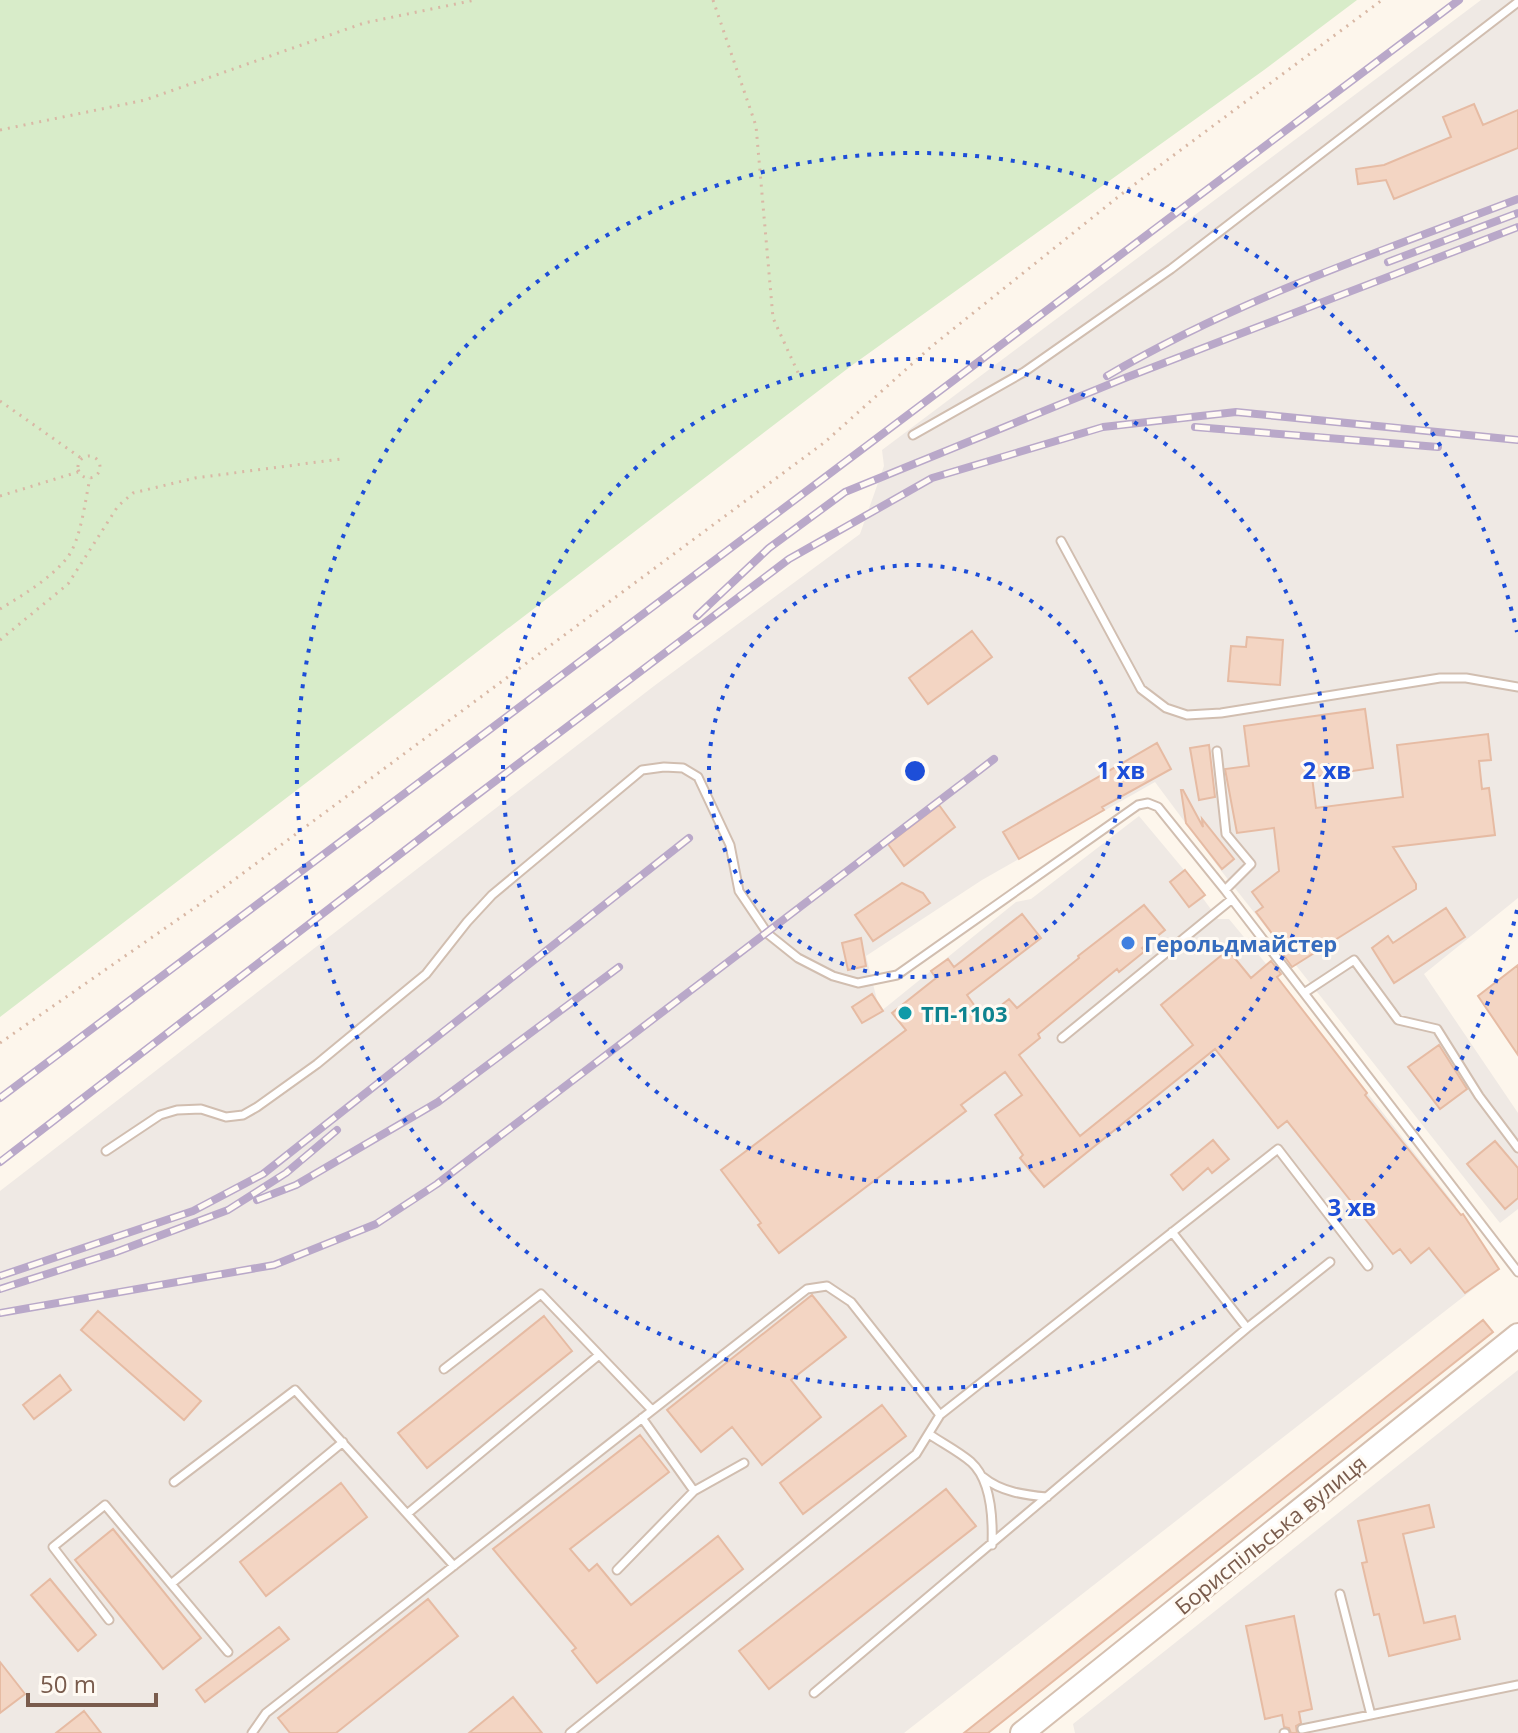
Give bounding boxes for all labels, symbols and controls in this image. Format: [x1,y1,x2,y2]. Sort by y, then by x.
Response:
text: 1 хв [1097,753,1145,786]
text: 2 хв [1303,753,1351,786]
centre of rings [901,757,929,785]
place label: Герольдмайстер [1144,928,1337,958]
marker: Герольдмайстер [1119,934,1137,952]
place label: ТП-1103 [921,998,1008,1028]
marker: ТП-1103 [896,1004,914,1022]
text: 3 хв [1328,1190,1376,1223]
street label: Бориспільська вулиця [1168,1447,1372,1621]
scale bar [28,1657,156,1707]
text: 50 m [40,1667,96,1700]

